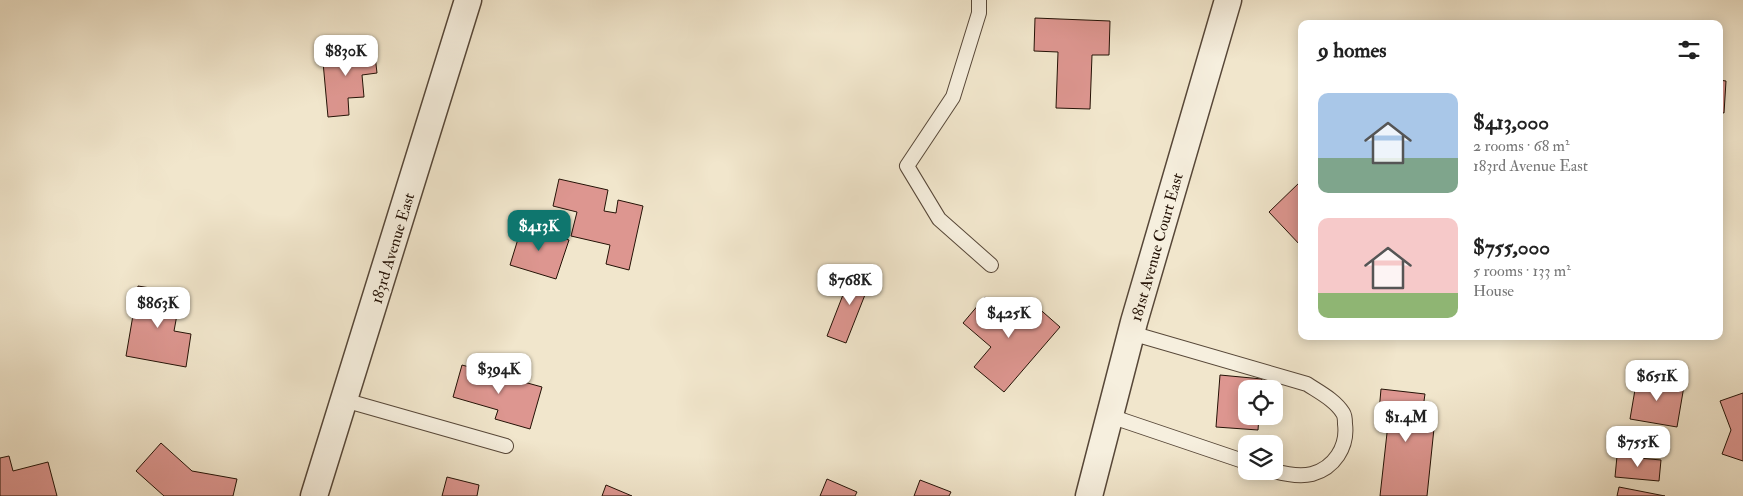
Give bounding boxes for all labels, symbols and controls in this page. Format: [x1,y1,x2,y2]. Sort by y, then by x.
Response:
pin: $830K [311,34,381,77]
icon: filters [1675,36,1703,64]
text: 9 homes [1318,37,1387,64]
text: $830K [325,41,367,61]
text: $413,000 [1473,109,1549,136]
icon: home [1358,113,1418,173]
text: 2 rooms · 68 m² [1473,136,1569,156]
text: 183rd Avenue East [1473,156,1588,176]
street label: 181st Avenue Court East [1126,171,1188,324]
street label: 183rd Avenue East [367,190,419,306]
pin: $413K [504,210,574,252]
text: $413K [519,216,559,236]
text: $755,000 [1473,234,1550,261]
icon: home [1358,238,1418,298]
text: 5 rooms · 133 m² [1473,261,1571,281]
pin: $768K [815,264,885,306]
text: $768K [828,270,872,290]
text: House [1473,281,1514,301]
pin: $863K [123,286,193,329]
text: $863K [137,293,179,313]
pin: $425K [974,296,1044,339]
text: $425K [987,303,1031,323]
pin: $394K [464,352,534,395]
text: $394K [477,359,521,379]
pin: $651K [1622,360,1692,402]
text: $651K [1636,366,1678,386]
map controls [1238,380,1283,480]
button: locate [1238,380,1283,425]
pin: $1.4M [1371,400,1441,443]
text: $1.4M [1385,407,1427,427]
pin: $755K [1603,426,1673,468]
text: $755K [1617,432,1659,452]
button: layers [1238,435,1283,480]

